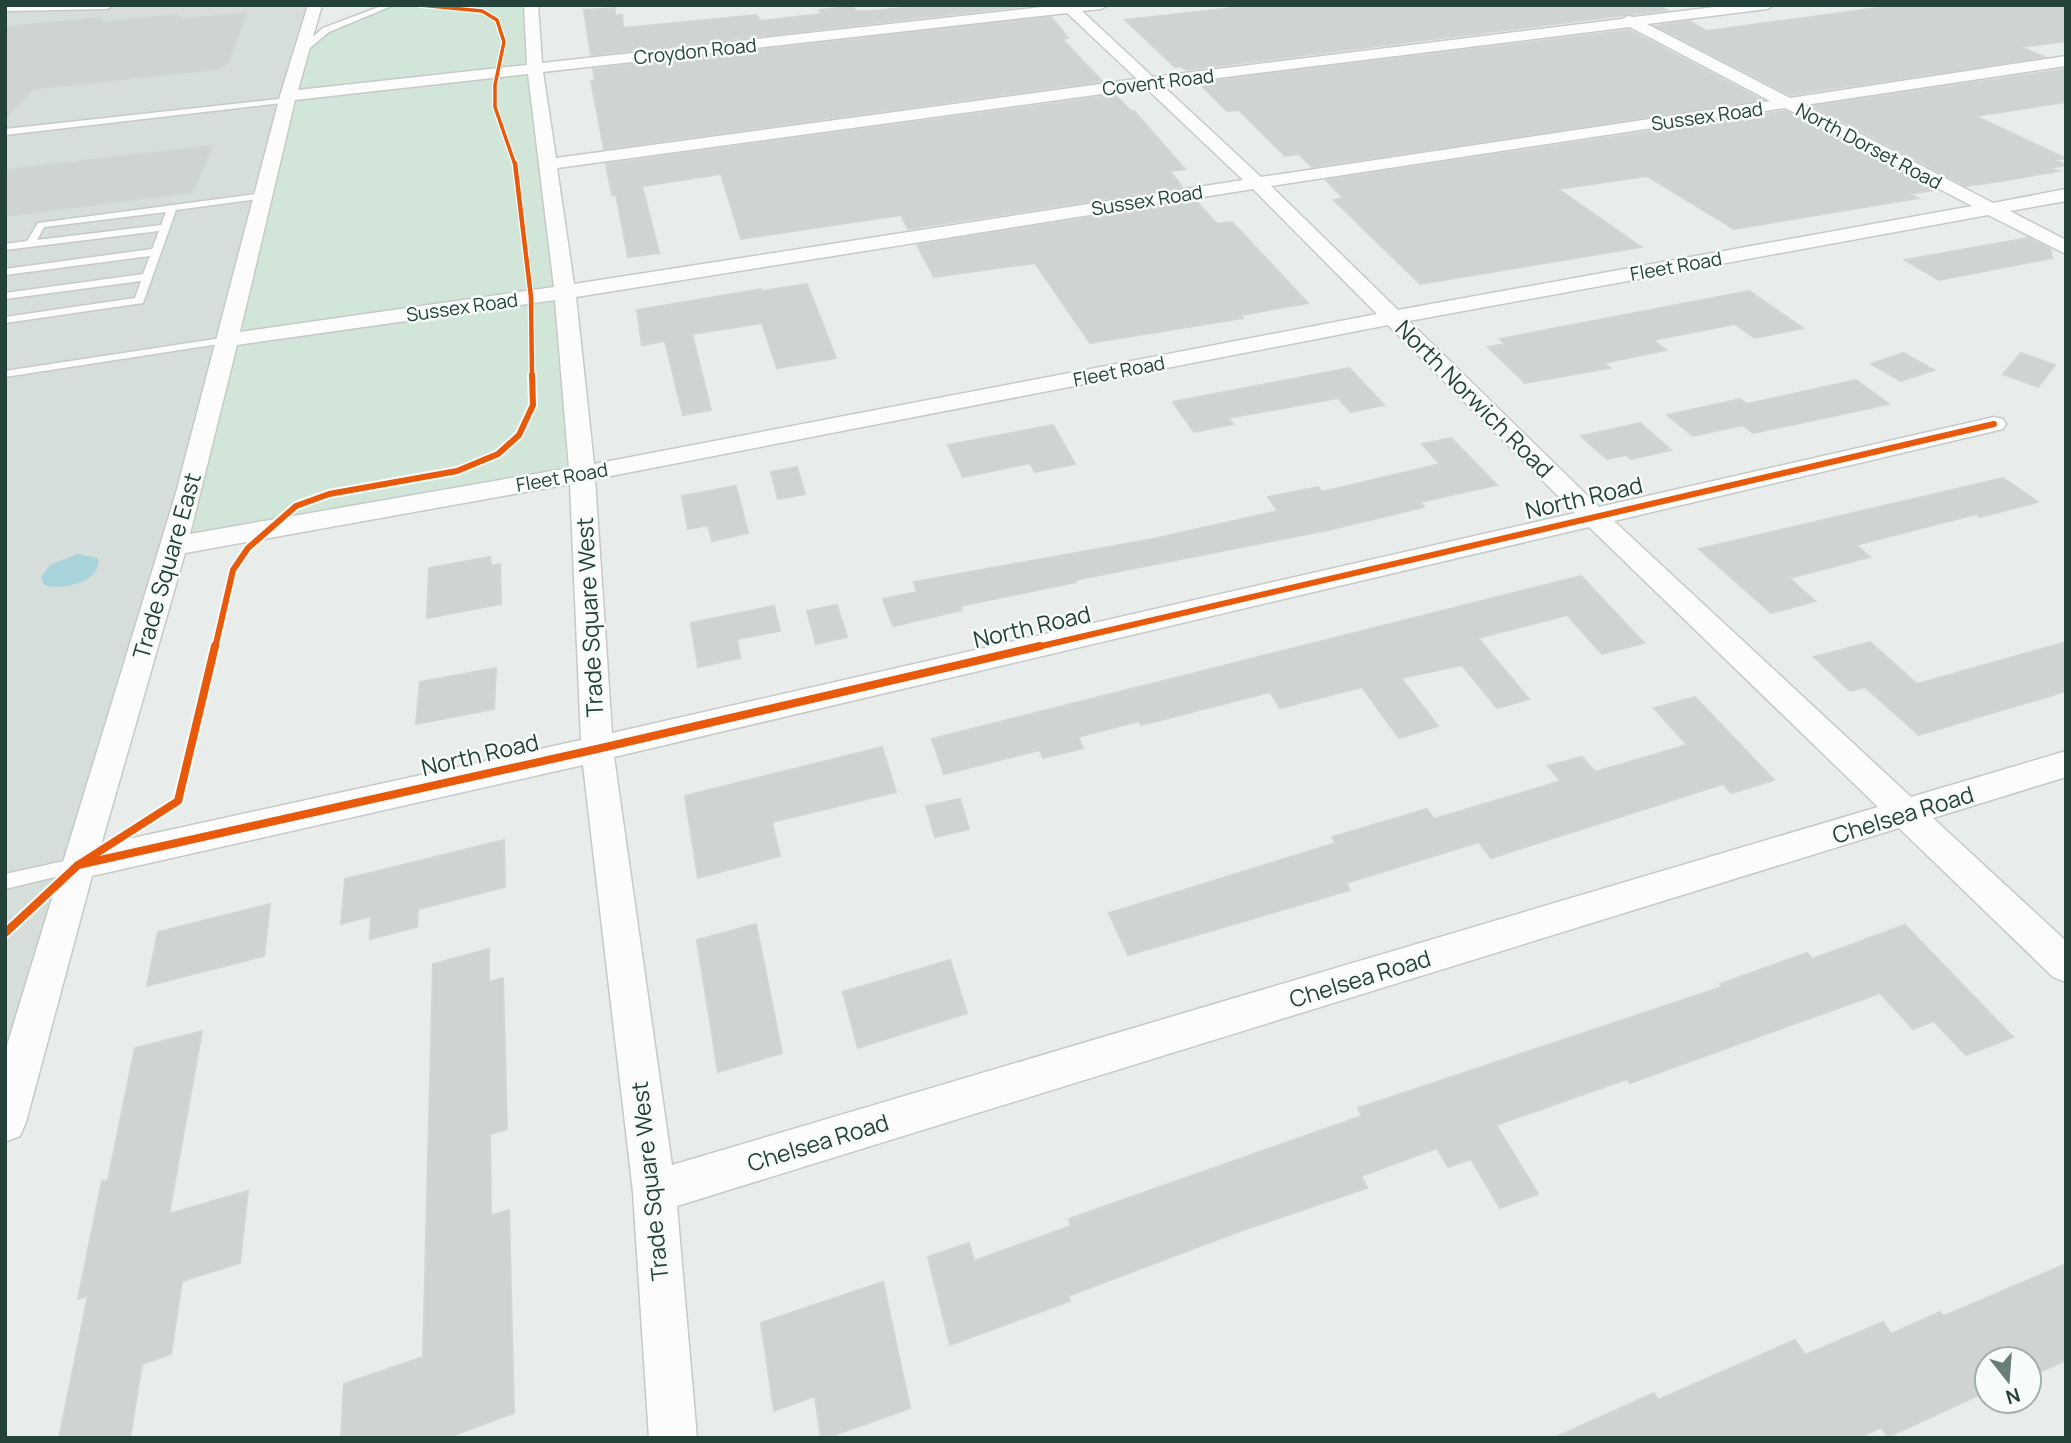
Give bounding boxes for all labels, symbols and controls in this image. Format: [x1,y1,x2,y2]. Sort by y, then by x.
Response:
street label: Croydon Road [632,32,758,70]
street label: Covent Road [1101,62,1215,102]
street label: Sussex Road [1649,95,1765,137]
street label: North Dorset Road [1791,97,1947,195]
street label: Sussex Road [1089,178,1205,222]
street label: Fleet Road [1628,245,1724,287]
street label: Sussex Road [404,286,520,328]
street label: North Norwich Road [1389,312,1561,484]
street label: Fleet Road [1071,349,1167,393]
street label: Fleet Road [514,456,610,498]
street label: North Road [1522,468,1646,526]
street label: Trade Square East [124,469,208,663]
street label: Trade Square West [568,516,610,718]
street label: North Road [970,597,1094,655]
street label: North Road [418,725,542,783]
street label: Chelsea Road [1828,777,1977,851]
street label: Chelsea Road [1285,941,1434,1015]
street label: Trade Square West [623,1080,675,1282]
street label: Chelsea Road [743,1105,892,1179]
north arrow [1973,1345,2043,1415]
text: N [2003,1382,2023,1411]

